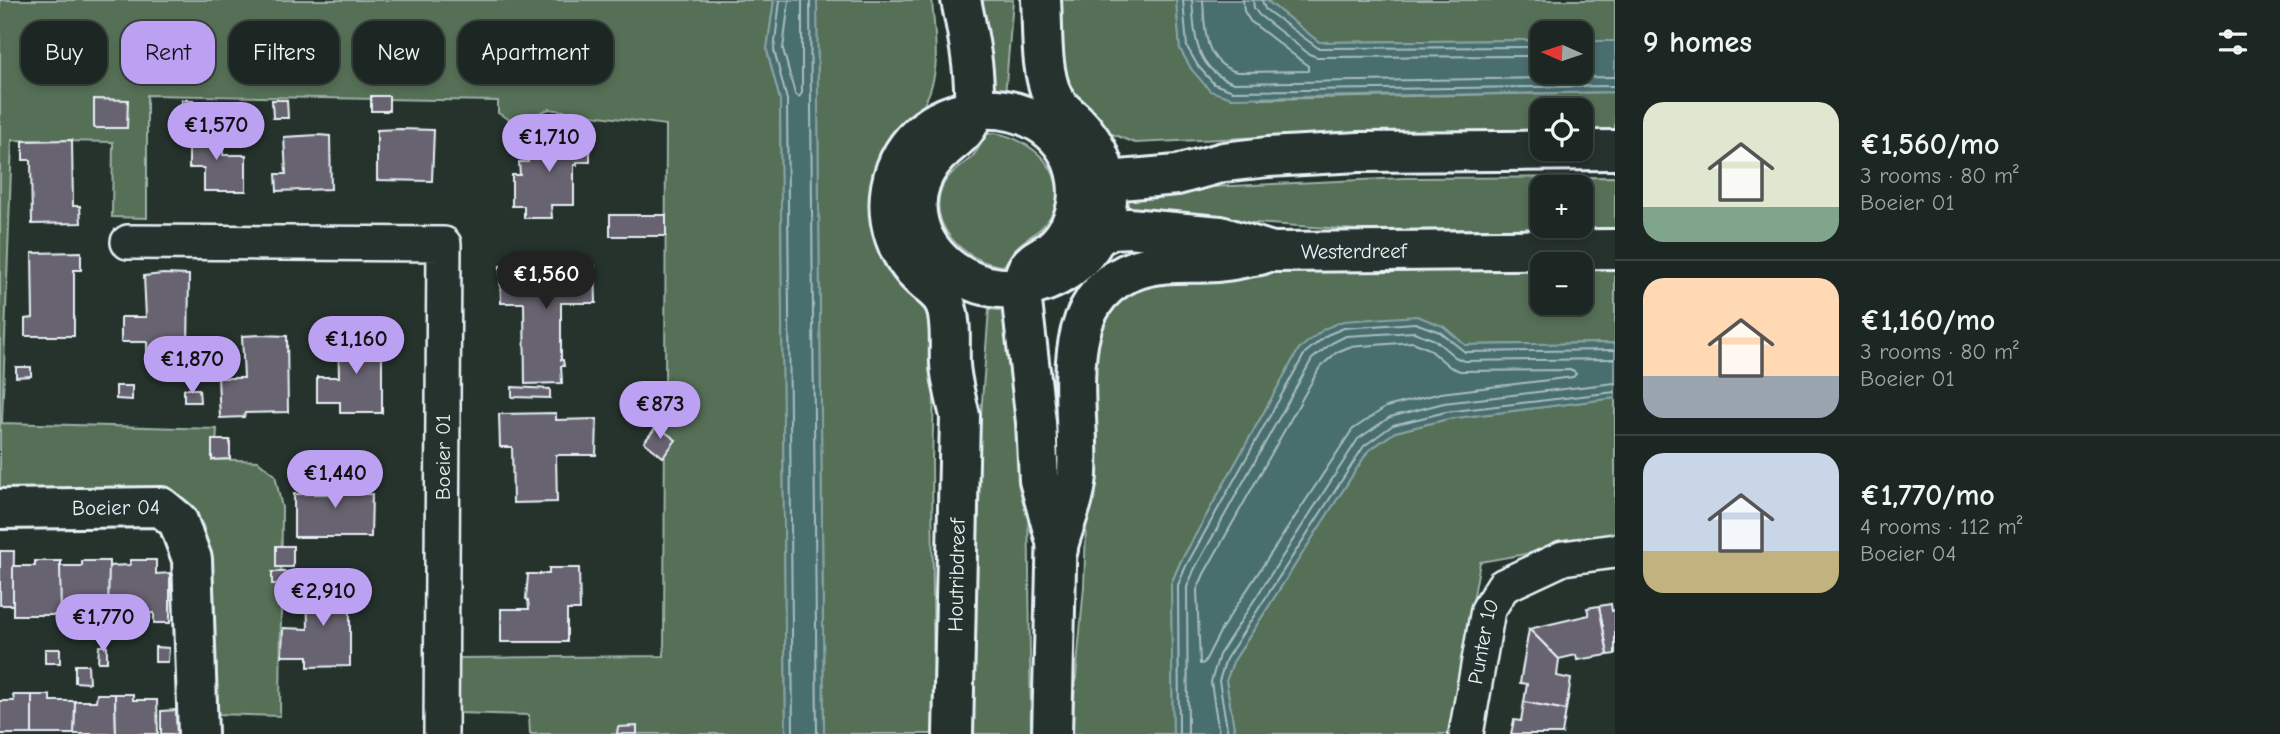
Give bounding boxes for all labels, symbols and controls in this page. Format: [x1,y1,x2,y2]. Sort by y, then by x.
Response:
chip: Buy [21,21,107,84]
chip: Rent [121,21,215,84]
chip: Filters [229,21,339,84]
chip: New [353,21,444,84]
chip: Apartment [458,21,613,84]
north arrow [1530,21,1592,84]
map controls [1530,21,1593,315]
icon: filters [2214,23,2252,61]
text: 9 homes [1643,25,1752,60]
button: locate [1530,98,1593,161]
pin: €1,570 [159,102,273,162]
text: €1,570 [184,111,249,138]
pin: €1,710 [492,114,606,174]
text: €1,710 [518,123,580,150]
text: €1,560/mo [1860,127,2000,162]
icon: home [1699,130,1783,214]
text: 3 rooms · 80 m² [1860,162,2019,189]
button: + [1530,175,1593,238]
text: Boeier 01 [1860,189,1955,216]
street label: Westerdreef [1301,239,1408,264]
pin: €1,560 [489,252,603,311]
button: − [1530,252,1593,315]
text: €1,560 [513,260,579,287]
text: €1,160/mo [1860,303,1995,338]
icon: home [1699,306,1783,390]
pin: €1,160 [299,316,413,376]
text: €1,160 [324,325,388,352]
pin: €1,870 [135,336,249,396]
text: 3 rooms · 80 m² [1860,338,2019,365]
text: €1,870 [160,345,224,372]
text: Boeier 01 [1860,365,1955,392]
pin: €873 [619,382,701,441]
text: €873 [635,390,685,417]
street label: Boeier 01 [431,414,455,500]
pin: €1,440 [278,450,392,510]
text: €1,440 [303,459,367,486]
text: €1,770/mo [1860,478,1995,513]
icon: home [1699,481,1783,565]
street label: Boeier 04 [72,495,160,520]
text: 4 rooms · 112 m² [1860,513,2023,540]
street label: Houtribdreef [943,517,970,632]
text: Boeier 04 [1860,540,1957,567]
pin: €2,910 [266,568,380,628]
text: €2,910 [290,577,356,604]
pin: €1,770 [46,594,160,654]
street label: Punter 10 [1463,594,1504,686]
text: €1,770 [71,603,135,630]

